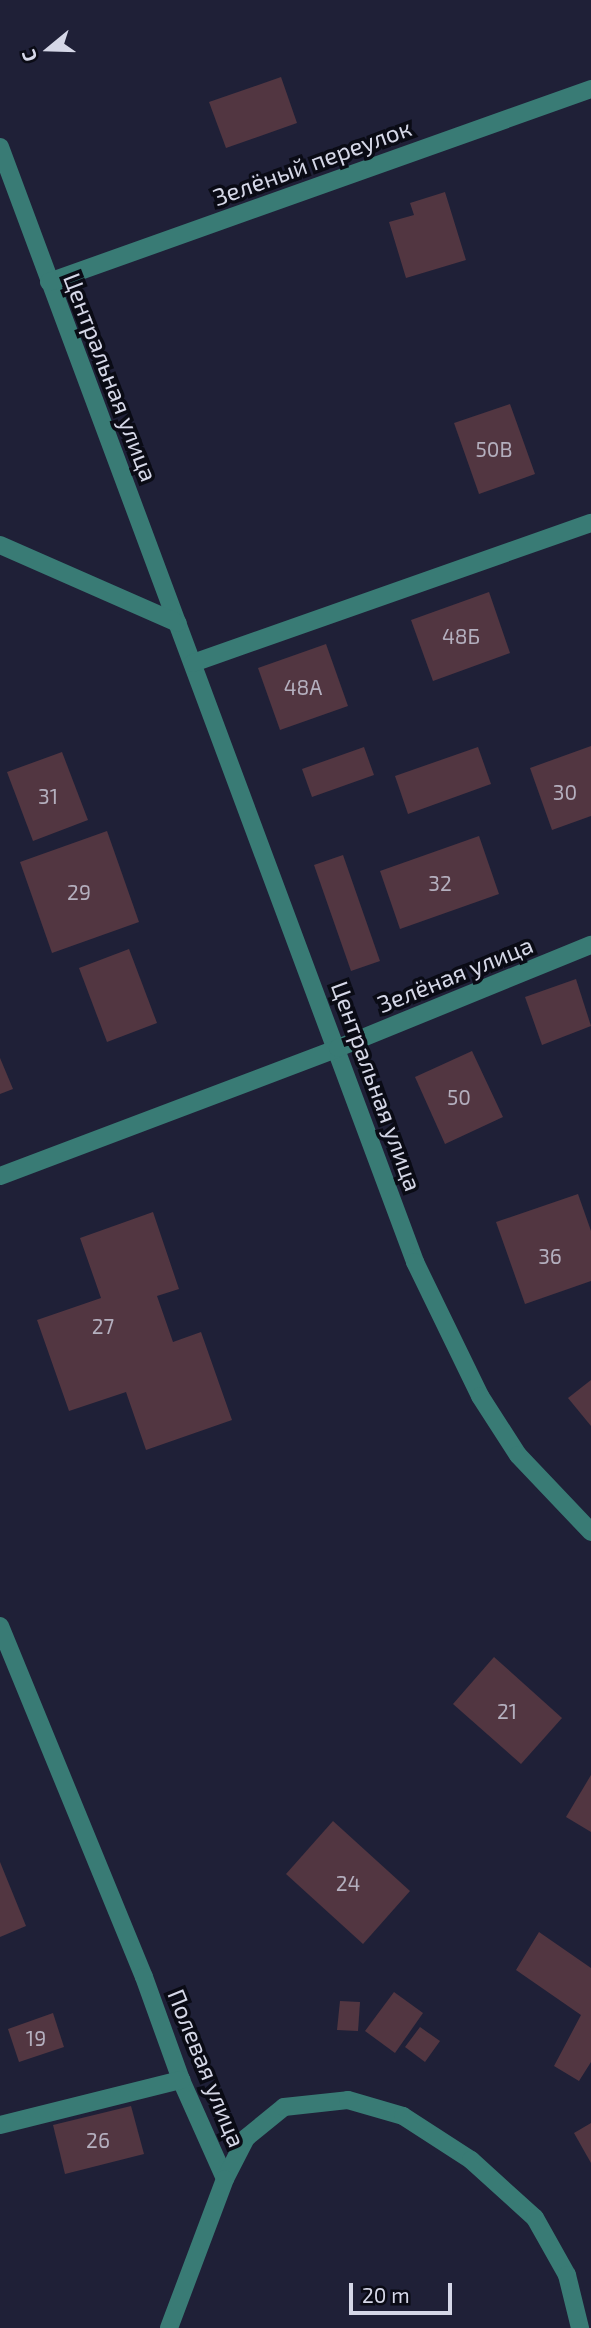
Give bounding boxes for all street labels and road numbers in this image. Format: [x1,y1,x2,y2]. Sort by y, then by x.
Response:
street label: Зелёный переулок [209,113,415,211]
street label: Центральная улица [58,269,164,485]
street label: Зелёная улица [373,930,537,1018]
street label: Центральная улица [326,977,428,1195]
street label: Полевая улица [162,1985,252,2151]

